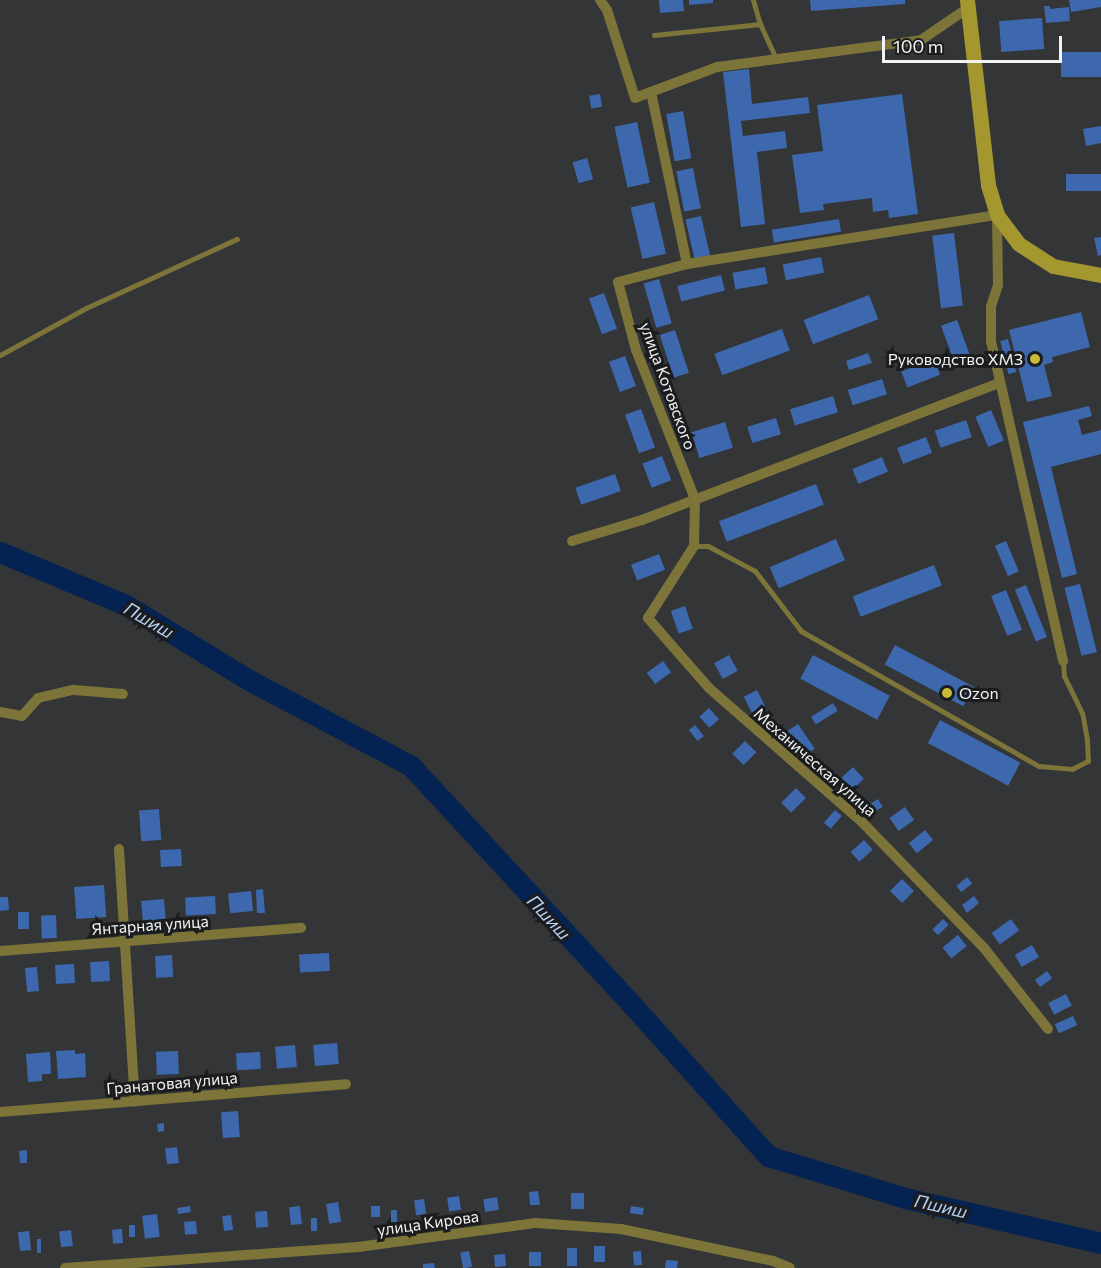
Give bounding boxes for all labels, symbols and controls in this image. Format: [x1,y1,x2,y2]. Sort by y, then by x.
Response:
scale bar [885,24,1065,62]
text: 100 m [893,35,943,57]
street label: улица Котовского [636,320,700,452]
place label: Руководство ХМЗ [888,349,1023,369]
marker: Руководство ХМЗ [1028,352,1042,366]
water label: Пшиш [120,597,178,643]
place label: Ozon [959,683,999,703]
marker: Ozon [940,686,954,700]
street label: Механическая улица [750,704,880,820]
water label: Пшиш [523,890,575,944]
street label: Янтарная улица [91,911,209,939]
street label: Гранатовая улица [106,1068,238,1098]
water label: Пшиш [912,1189,970,1223]
street label: улица Кирова [376,1206,480,1240]

